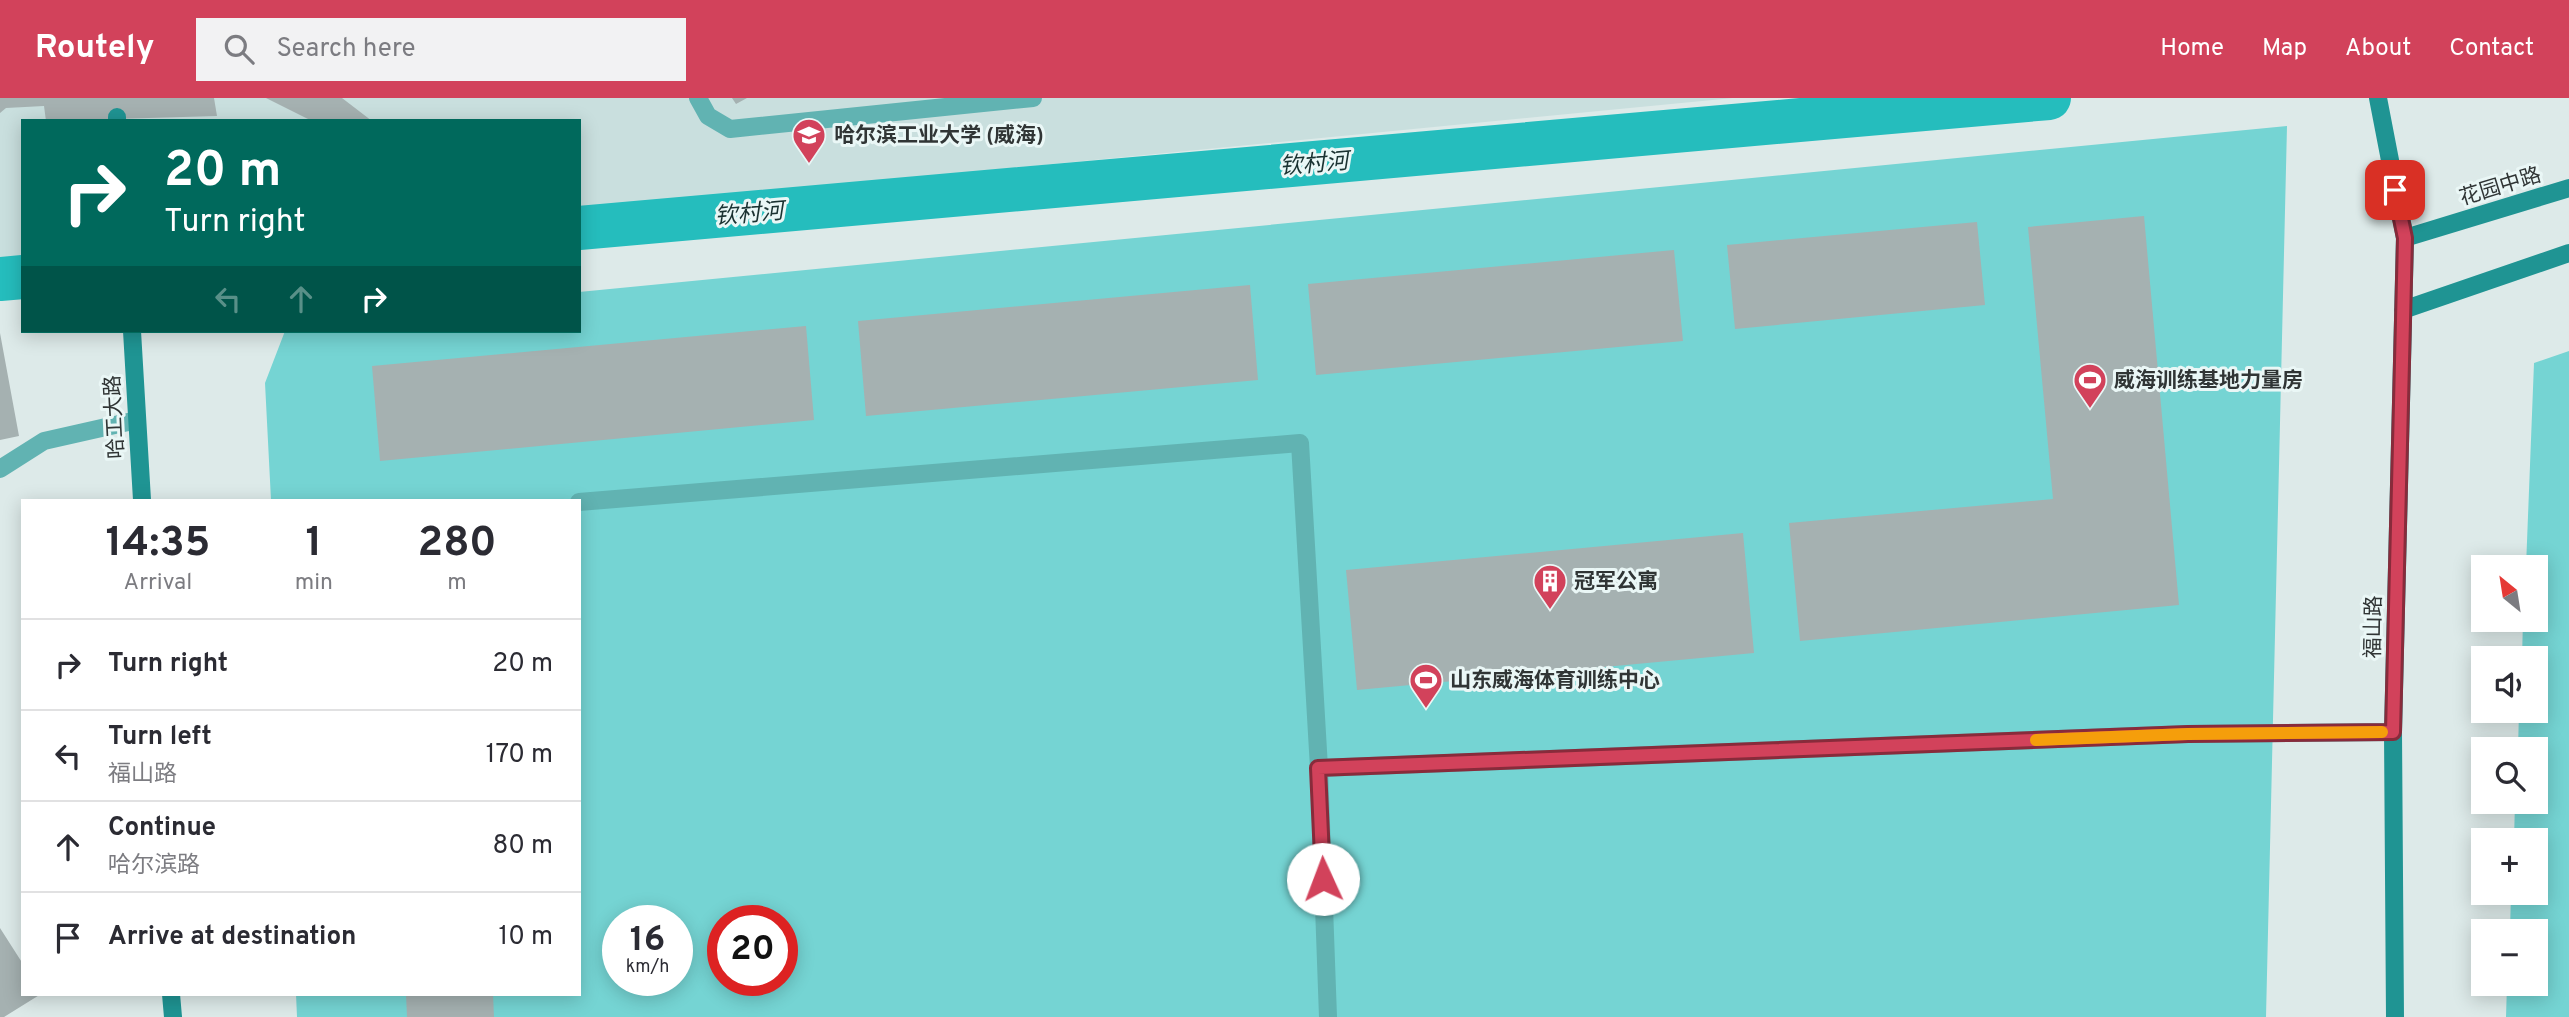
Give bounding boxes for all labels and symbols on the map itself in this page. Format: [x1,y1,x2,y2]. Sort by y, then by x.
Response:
school or university icon: 哈尔滨工业大学 (威海) [790,116,828,165]
place label: 哈尔滨工业大学 (威海) [834,123,1044,150]
water label: 钦村河 [1279,148,1354,183]
pin [2365,160,2425,220]
street label: 花园中路 [2456,162,2545,213]
water label: 钦村河 [714,198,789,233]
sports icon: 威海训练基地力量房 [2071,361,2109,410]
place label: 威海训练基地力量房 [2114,368,2303,395]
street label: 哈工大路 [100,374,131,460]
north arrow [2471,555,2548,632]
building icon: 冠军公寓 [1531,562,1569,611]
place label: 冠军公寓 [1574,569,1658,596]
street label: 福山路 [2360,595,2389,659]
sports icon: 山东威海体育训练中心 [1407,661,1445,710]
place label: 山东威海体育训练中心 [1450,668,1660,695]
position arrow [1286,842,1360,916]
speed limit sign: 20 [707,905,798,996]

